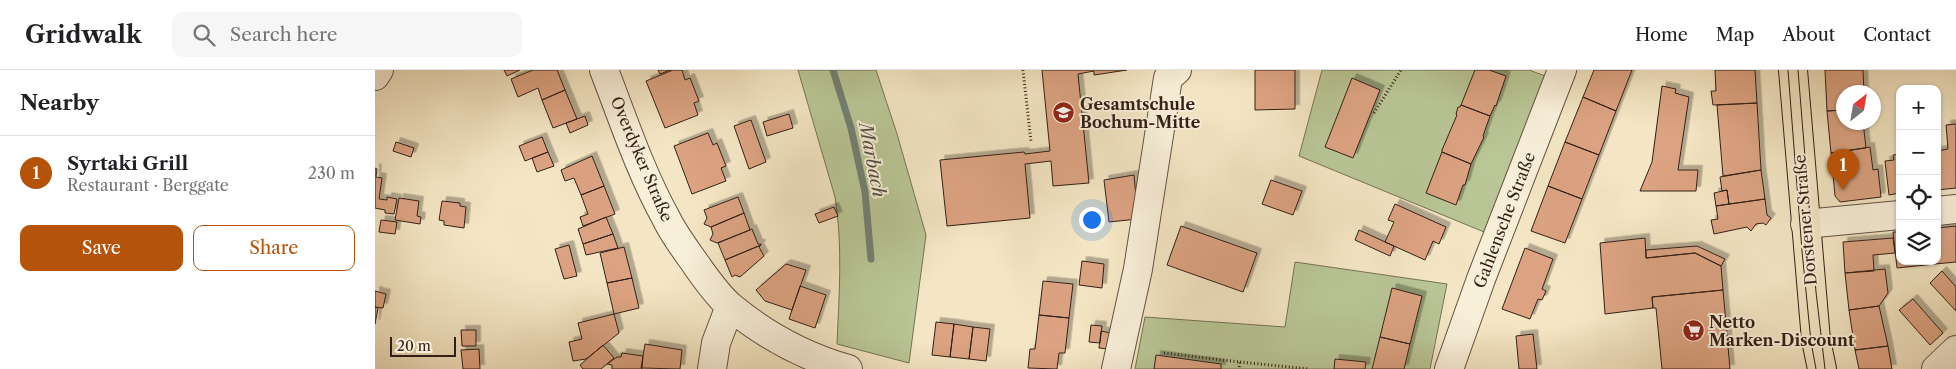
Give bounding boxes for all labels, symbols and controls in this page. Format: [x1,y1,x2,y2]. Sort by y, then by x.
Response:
search box [172,12,522,57]
text: Gridwalk [25,20,142,49]
icon: search [190,21,218,49]
text: Search here [230,23,338,46]
text: Home [1635,24,1688,46]
text: Map [1716,24,1754,46]
text: About [1782,24,1835,46]
text: Contact [1863,24,1931,46]
north arrow [1836,85,1881,130]
map controls [1896,85,1941,265]
button: + [1896,85,1941,130]
text: Nearby [20,90,99,115]
street label: Overdyker Straße [607,93,677,225]
place label: Gesamtschule Bochum-Mitte [1080,94,1201,132]
school or university icon: Gesamtschule Bochum-Mitte [1052,101,1076,125]
water label: Marbach [854,119,890,199]
button: − [1896,130,1941,175]
street label: Gahlensche Straße [1469,149,1539,291]
pin: 1 [1827,149,1859,190]
text: Syrtaki Grill [67,152,188,175]
street label: Dorstener Straße [1789,154,1821,286]
text: 1 [32,163,40,183]
text: 230 m [308,163,355,183]
text: Restaurant · Berggate [67,175,229,195]
button: locate [1896,175,1941,220]
your location [1079,207,1105,233]
button: layers [1896,220,1941,265]
button: Save [20,225,183,271]
button: Share [193,225,355,271]
place label: Netto Marken-Discount [1709,312,1855,350]
supermarket icon: Netto Marken-Discount [1681,319,1705,343]
scale bar [390,334,456,357]
text: 20 m [397,337,431,355]

